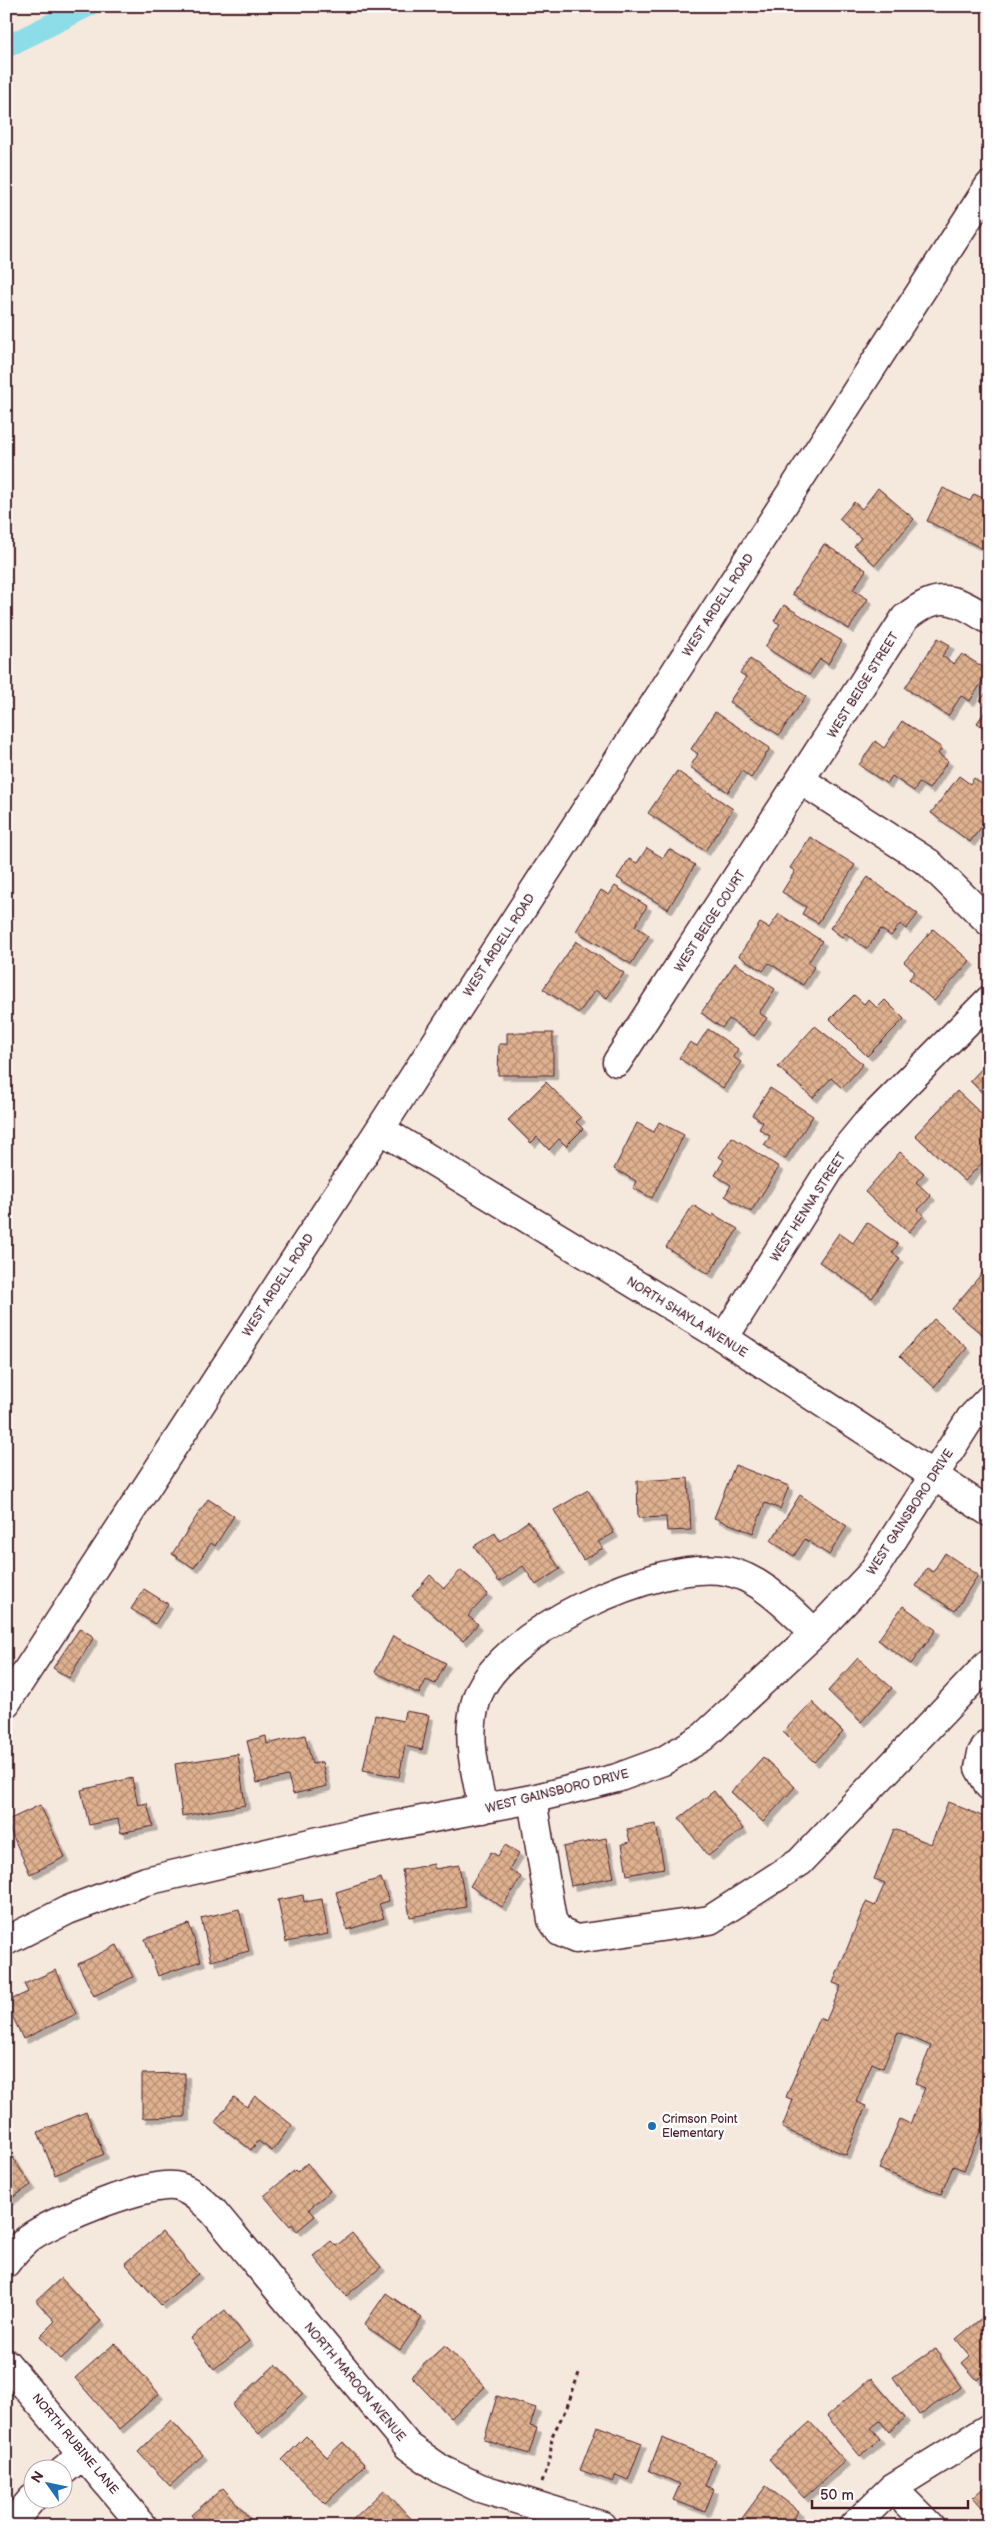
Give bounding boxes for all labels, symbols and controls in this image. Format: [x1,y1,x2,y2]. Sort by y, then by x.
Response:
street label: WEST ARDELL ROAD [679,551,757,659]
street label: WEST BEIGE STREET [824,629,902,741]
street label: WEST BEIGE COURT [671,867,749,975]
street label: WEST ARDELL ROAD [460,891,538,999]
street label: WEST HENNA STREET [767,1149,849,1264]
street label: WEST ARDELL ROAD [239,1231,317,1339]
street label: NORTH SHAYLA AVENUE [624,1274,750,1360]
street label: WEST GAINSBORO DRIVE [864,1446,956,1578]
street label: WEST GAINSBORO DRIVE [484,1766,630,1816]
place label: Crimson Point Elementary [662,2112,738,2141]
marker: Crimson Point Elementary [646,2120,658,2132]
street label: NORTH MAROON AVENUE [301,2320,409,2444]
street label: NORTH RUBINE LANE [29,2391,121,2497]
north arrow [22,2460,72,2510]
scale bar [812,2477,969,2509]
text: 50 m [820,2486,854,2505]

